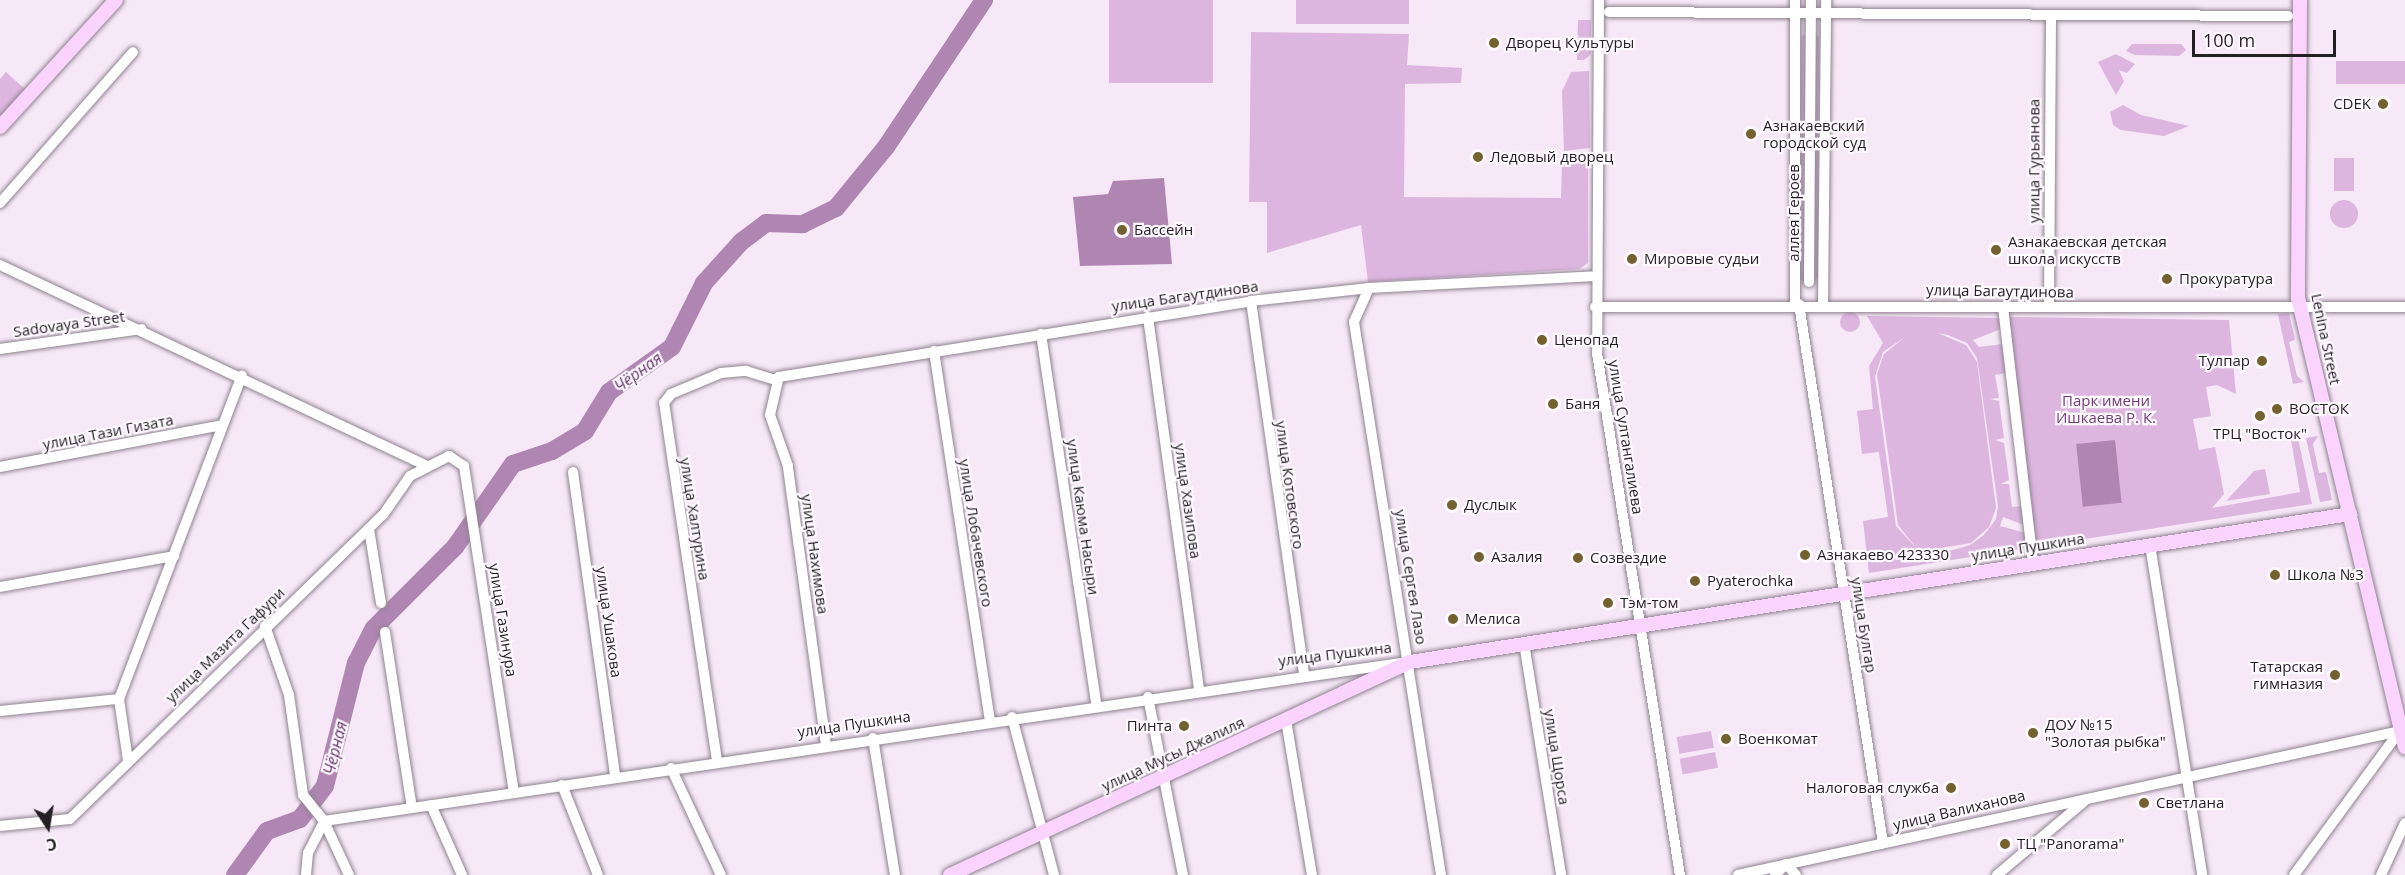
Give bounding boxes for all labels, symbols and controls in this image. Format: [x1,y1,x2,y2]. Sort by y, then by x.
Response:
scale bar [2195,18,2339,56]
text: 100 m [2203,28,2255,52]
place label: Дворец Культуры [1506,34,1634,52]
marker: Дворец Культуры [1487,36,1501,50]
place label: CDEK [2333,95,2371,113]
marker: CDEK [2376,97,2390,111]
street label: улица Гурьянова [2025,99,2043,223]
place label: Азнакаевский городской суд [1763,116,1866,151]
marker: Азнакаевский городской суд [1744,127,1758,141]
place label: Ледовый дворец [1490,148,1613,166]
marker: Ледовый дворец [1471,150,1485,164]
street label: аллея Героев [1785,164,1803,262]
place label: Бассейн [1134,221,1193,239]
marker: Бассейн [1115,223,1129,237]
place label: Азнакаевская детская школа искусств [2008,232,2167,267]
marker: Азнакаевская детская школа искусств [1989,243,2003,257]
place label: Мировые судьи [1644,250,1759,268]
marker: Мировые судьи [1625,252,1639,266]
place label: Прокуратура [2179,270,2273,288]
marker: Прокуратура [2160,272,2174,286]
street label: улица Багаутдинова [1111,277,1259,315]
street label: улица Багаутдинова [1926,281,2074,301]
street label: Lenina Street [2308,292,2344,386]
street label: Sadovaya Street [12,307,126,341]
place label: Ценопад [1554,331,1618,349]
marker: Ценопад [1535,333,1549,347]
water label: Чёрная [610,348,666,396]
place label: Тулпар [2199,352,2250,370]
marker: Тулпар [2255,354,2269,368]
street label: улица Султангалиева [1605,359,1647,515]
park label: Парк имени Ишкаева Р. К. [2056,391,2156,426]
place label: Баня [1565,395,1600,413]
marker: Баня [1546,397,1560,411]
place label: ВОСТОК [2289,400,2349,418]
marker: ВОСТОК [2270,402,2284,416]
marker: ТРЦ "Восток" [2253,409,2267,423]
street label: улица Тази Гизата [41,410,175,454]
street label: улица Котовского [1272,420,1308,550]
place label: ТРЦ "Восток" [2213,425,2307,443]
street label: улица Каюма Насыри [1063,438,1103,596]
street label: улица Хазипова [1171,442,1205,560]
street label: улица Халтурина [676,456,714,582]
street label: улица Лобачевского [955,458,997,608]
street label: улица Нахимова [798,493,832,615]
place label: Дуслык [1464,496,1517,514]
marker: Дуслык [1445,498,1459,512]
street label: улица Сергея Лазо [1391,508,1431,646]
street label: улица Пушкина [1970,529,2086,565]
place label: Азнакаево 423330 [1817,546,1949,564]
place label: Азалия [1491,548,1542,566]
marker: Азнакаево 423330 [1798,548,1812,562]
place label: Созвездие [1590,549,1667,567]
marker: Азалия [1472,550,1486,564]
marker: Созвездие [1571,551,1585,565]
street label: улица Газинура [485,562,521,678]
street label: улица Ушакова [592,565,626,679]
place label: Школа №3 [2287,566,2364,584]
marker: Школа №3 [2268,568,2282,582]
place label: Pyaterochka [1707,572,1793,590]
marker: Pyaterochka [1688,574,1702,588]
street label: улица Булгар [1848,576,1880,674]
street label: улица Мазита Гафури [162,584,288,706]
place label: Тэм-том [1620,594,1679,612]
marker: Тэм-том [1601,596,1615,610]
place label: Мелиса [1465,610,1521,628]
marker: Мелиса [1446,612,1460,626]
street label: улица Пушкина [1277,638,1393,670]
place label: Татарская гимназия [2250,657,2323,692]
marker: Татарская гимназия [2328,668,2342,682]
street label: улица Пушкина [796,707,912,741]
street label: улица Щорса [1541,708,1573,806]
street label: улица Мусы Джалиля [1099,713,1247,795]
place label: ДОУ №15 "Золотая рыбка" [2045,715,2166,750]
place label: Пинта [1127,717,1172,735]
water label: Чёрная [319,719,351,777]
marker: Пинта [1177,719,1191,733]
marker: ДОУ №15 "Золотая рыбка" [2026,726,2040,740]
place label: Военкомат [1738,730,1818,748]
marker: Военкомат [1719,732,1733,746]
place label: Налоговая служба [1806,779,1939,797]
marker: Налоговая служба [1944,781,1958,795]
street label: улица Валиханова [1891,786,2027,834]
place label: Светлана [2156,794,2224,812]
marker: Светлана [2137,796,2151,810]
north arrow [18,797,78,857]
text: С [44,833,59,856]
place label: ТЦ "Panorama" [2017,835,2124,853]
marker: ТЦ "Panorama" [1998,837,2012,851]

